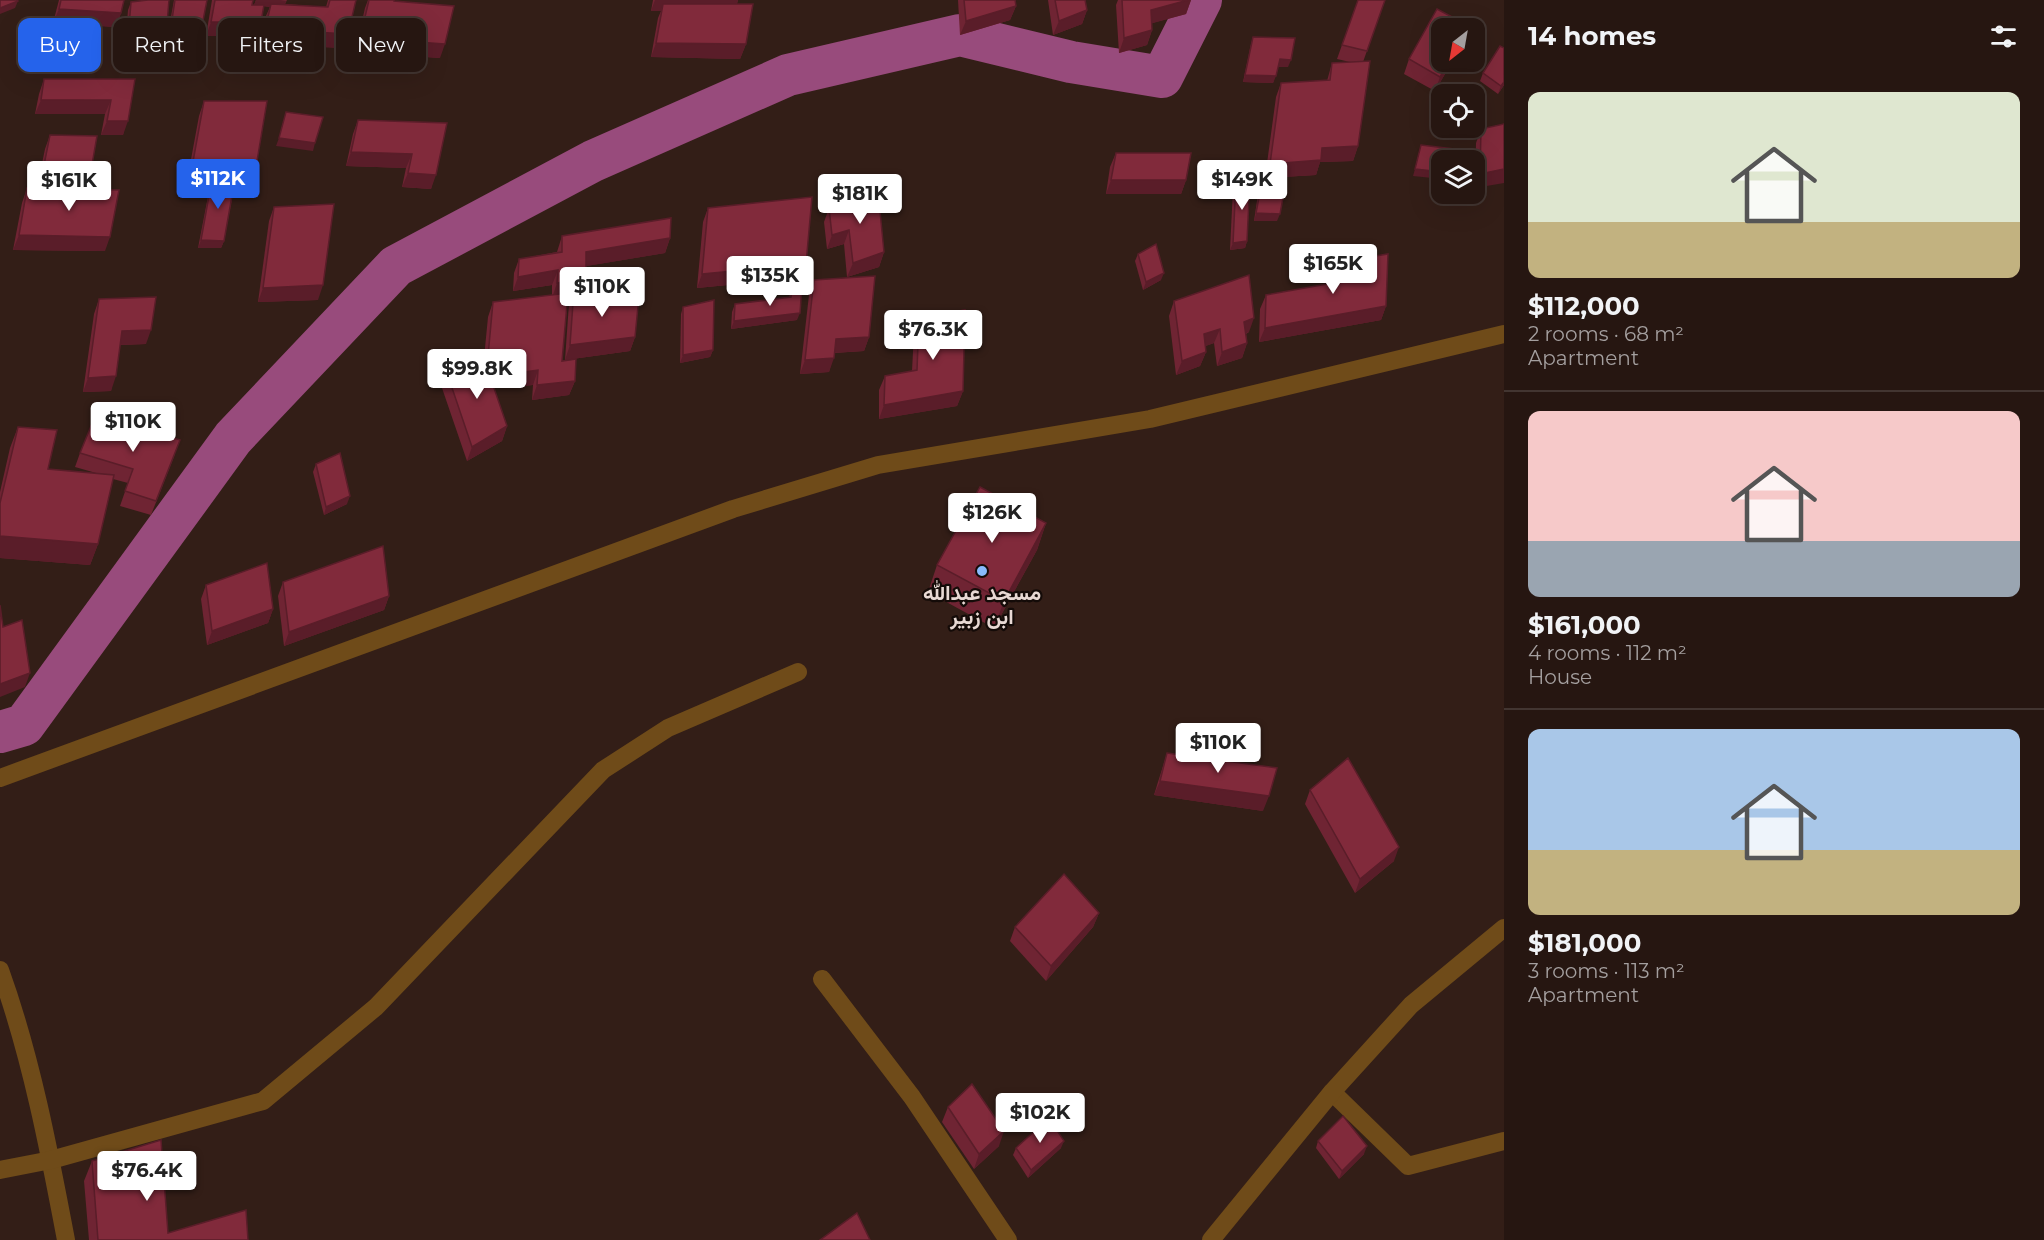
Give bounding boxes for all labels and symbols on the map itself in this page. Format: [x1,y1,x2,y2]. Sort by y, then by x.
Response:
north arrow [1431,18,1485,72]
pin: $112K [176,159,260,210]
pin: $149K [1200,160,1284,211]
pin: $161K [27,161,111,212]
pin: $181K [818,174,902,225]
pin: $165K [1291,244,1375,295]
pin: $135K [728,256,812,307]
pin: $110K [560,267,644,318]
pin: $76.3K [884,310,982,361]
pin: $99.8K [428,349,526,400]
pin: $110K [91,402,175,453]
pin: $126K [950,493,1034,544]
marker: مسجد عبدالله ابن زبیر [975,564,989,578]
place label: مسجد عبدالله ابن زبیر [923,580,1041,630]
pin: $110K [1176,723,1260,774]
pin: $102K [998,1093,1082,1144]
pin: $76.4K [98,1151,196,1202]

